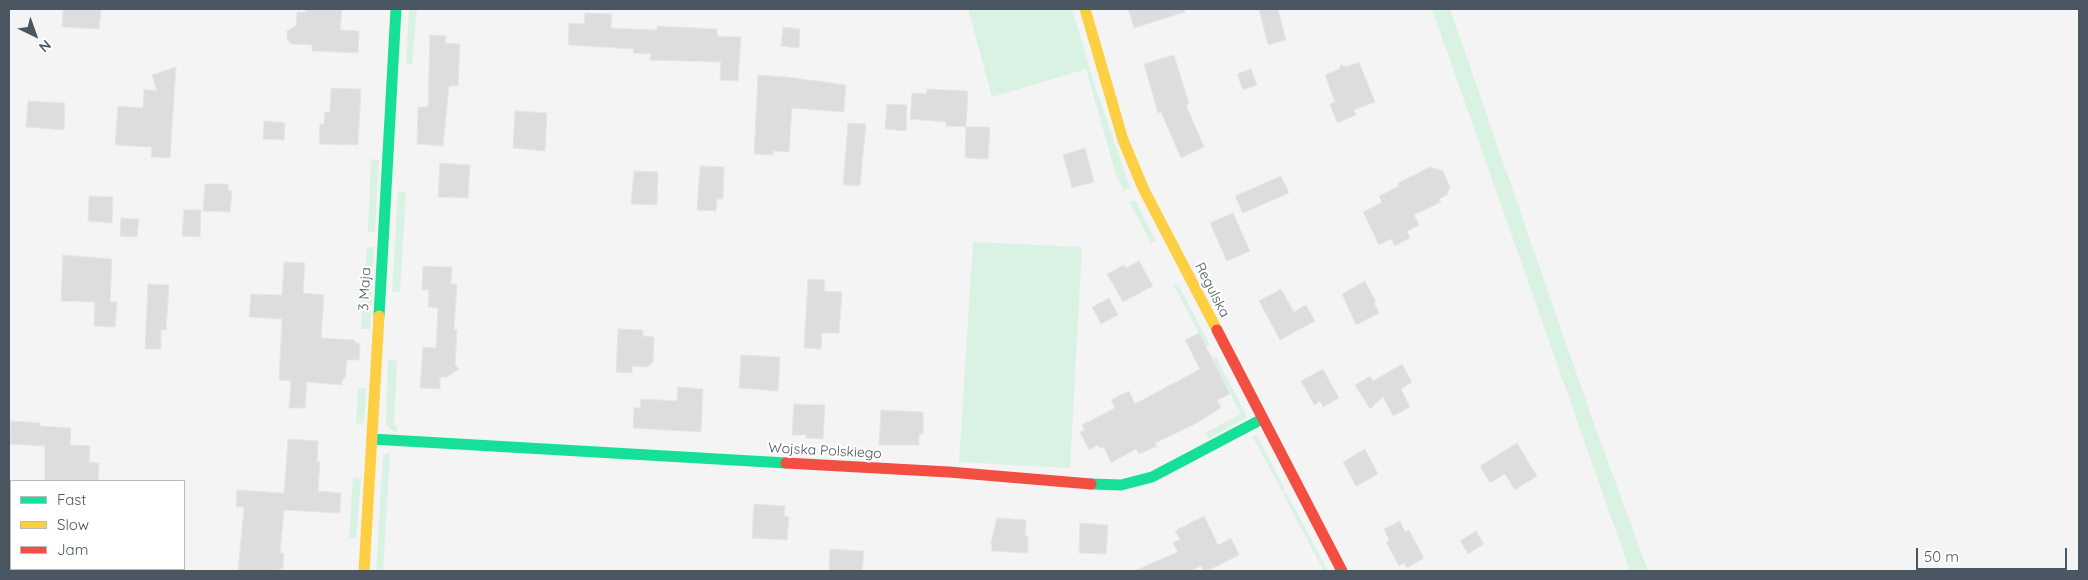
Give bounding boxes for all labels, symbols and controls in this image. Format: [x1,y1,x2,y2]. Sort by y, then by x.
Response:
north arrow [10,10,60,60]
text: N [35,36,55,56]
street label: Regulska [1191,260,1233,320]
street label: 3 Maja [355,267,375,311]
street label: Wojska Polskiego [768,440,882,462]
legend [10,480,185,570]
text: Fast [57,490,86,509]
text: Slow [57,515,89,534]
scale bar [1918,538,2069,570]
text: Jam [57,540,88,559]
text: 50 m [1924,547,1959,566]

